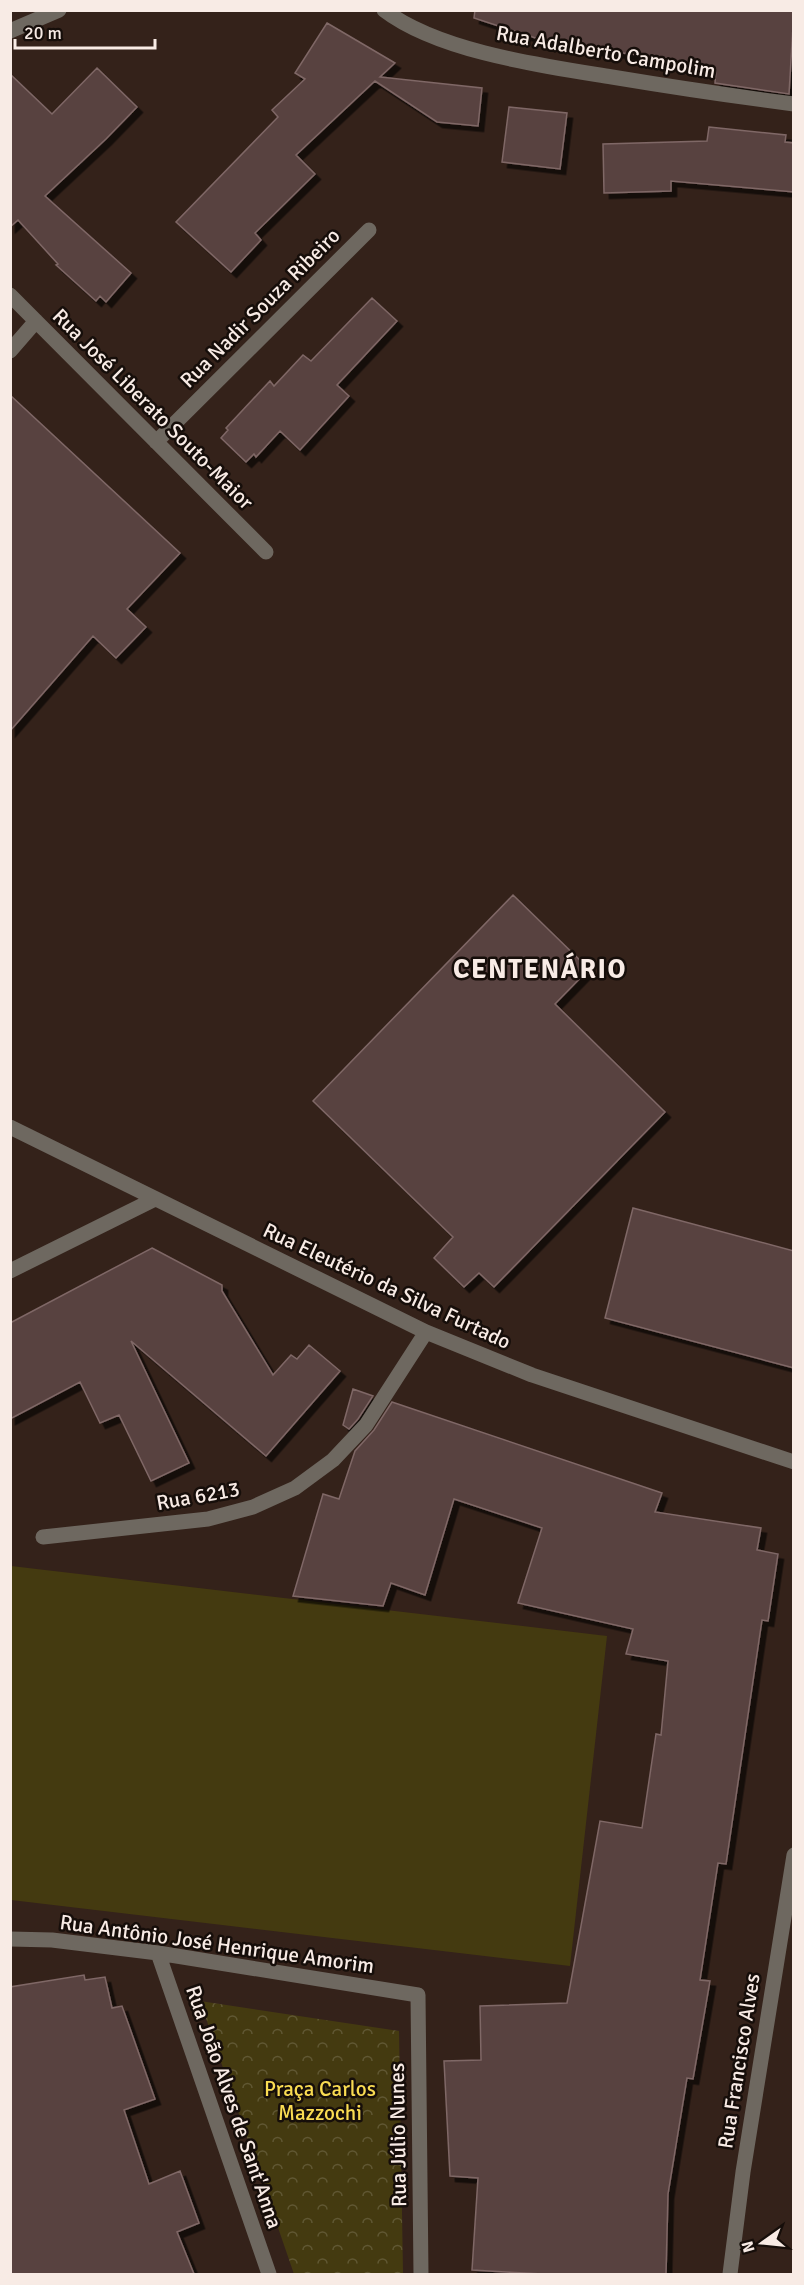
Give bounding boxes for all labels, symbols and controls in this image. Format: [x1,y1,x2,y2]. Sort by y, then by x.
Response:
scale bar [15,12,154,50]
street label: Rua Adalberto Campolim [494,20,718,84]
text: 20 m [24,22,62,44]
street label: Rua Nadir Souza Ribeiro [175,223,345,393]
street label: Rua José Liberato Souto-Maior [47,303,259,515]
district label: CENTENÁRIO [453,952,627,986]
street label: Rua Eleutério da Silva Furtado [259,1217,515,1355]
street label: Rua 6213 [154,1476,242,1516]
street label: Rua Antônio José Henrique Amorim [58,1909,376,1979]
street label: Rua Francisco Alves [712,1972,766,2150]
street label: Rua João Alves de Sant'Anna [180,1982,288,2232]
street label: Rua Júlio Nunes [384,2063,412,2207]
park label: Praça Carlos Mazzochi [264,2076,376,2126]
north arrow [732,2213,792,2273]
text: N [737,2239,760,2255]

